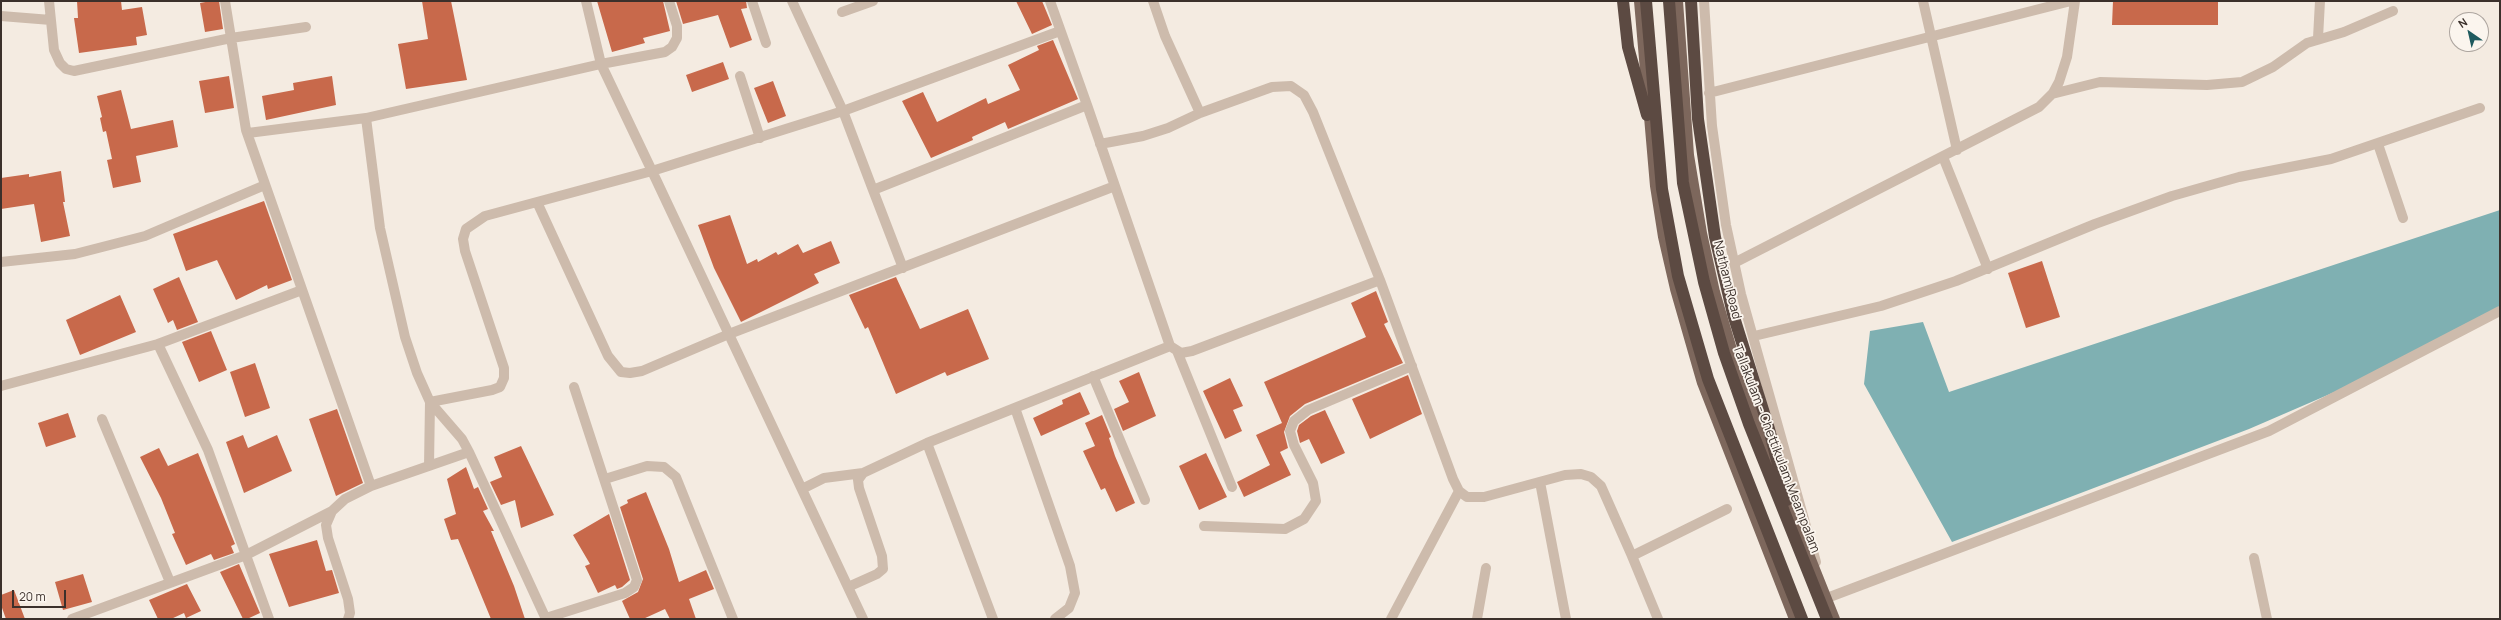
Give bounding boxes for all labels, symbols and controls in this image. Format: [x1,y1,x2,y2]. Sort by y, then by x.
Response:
north arrow [2449,12,2489,52]
text: N [2455,14,2470,31]
street label: Natham Road [1710,239,1744,321]
street label: Tallakulam - Chettikulam Meampalam [1729,343,1823,555]
scale bar [14,582,68,608]
text: 20 m [19,588,46,605]

